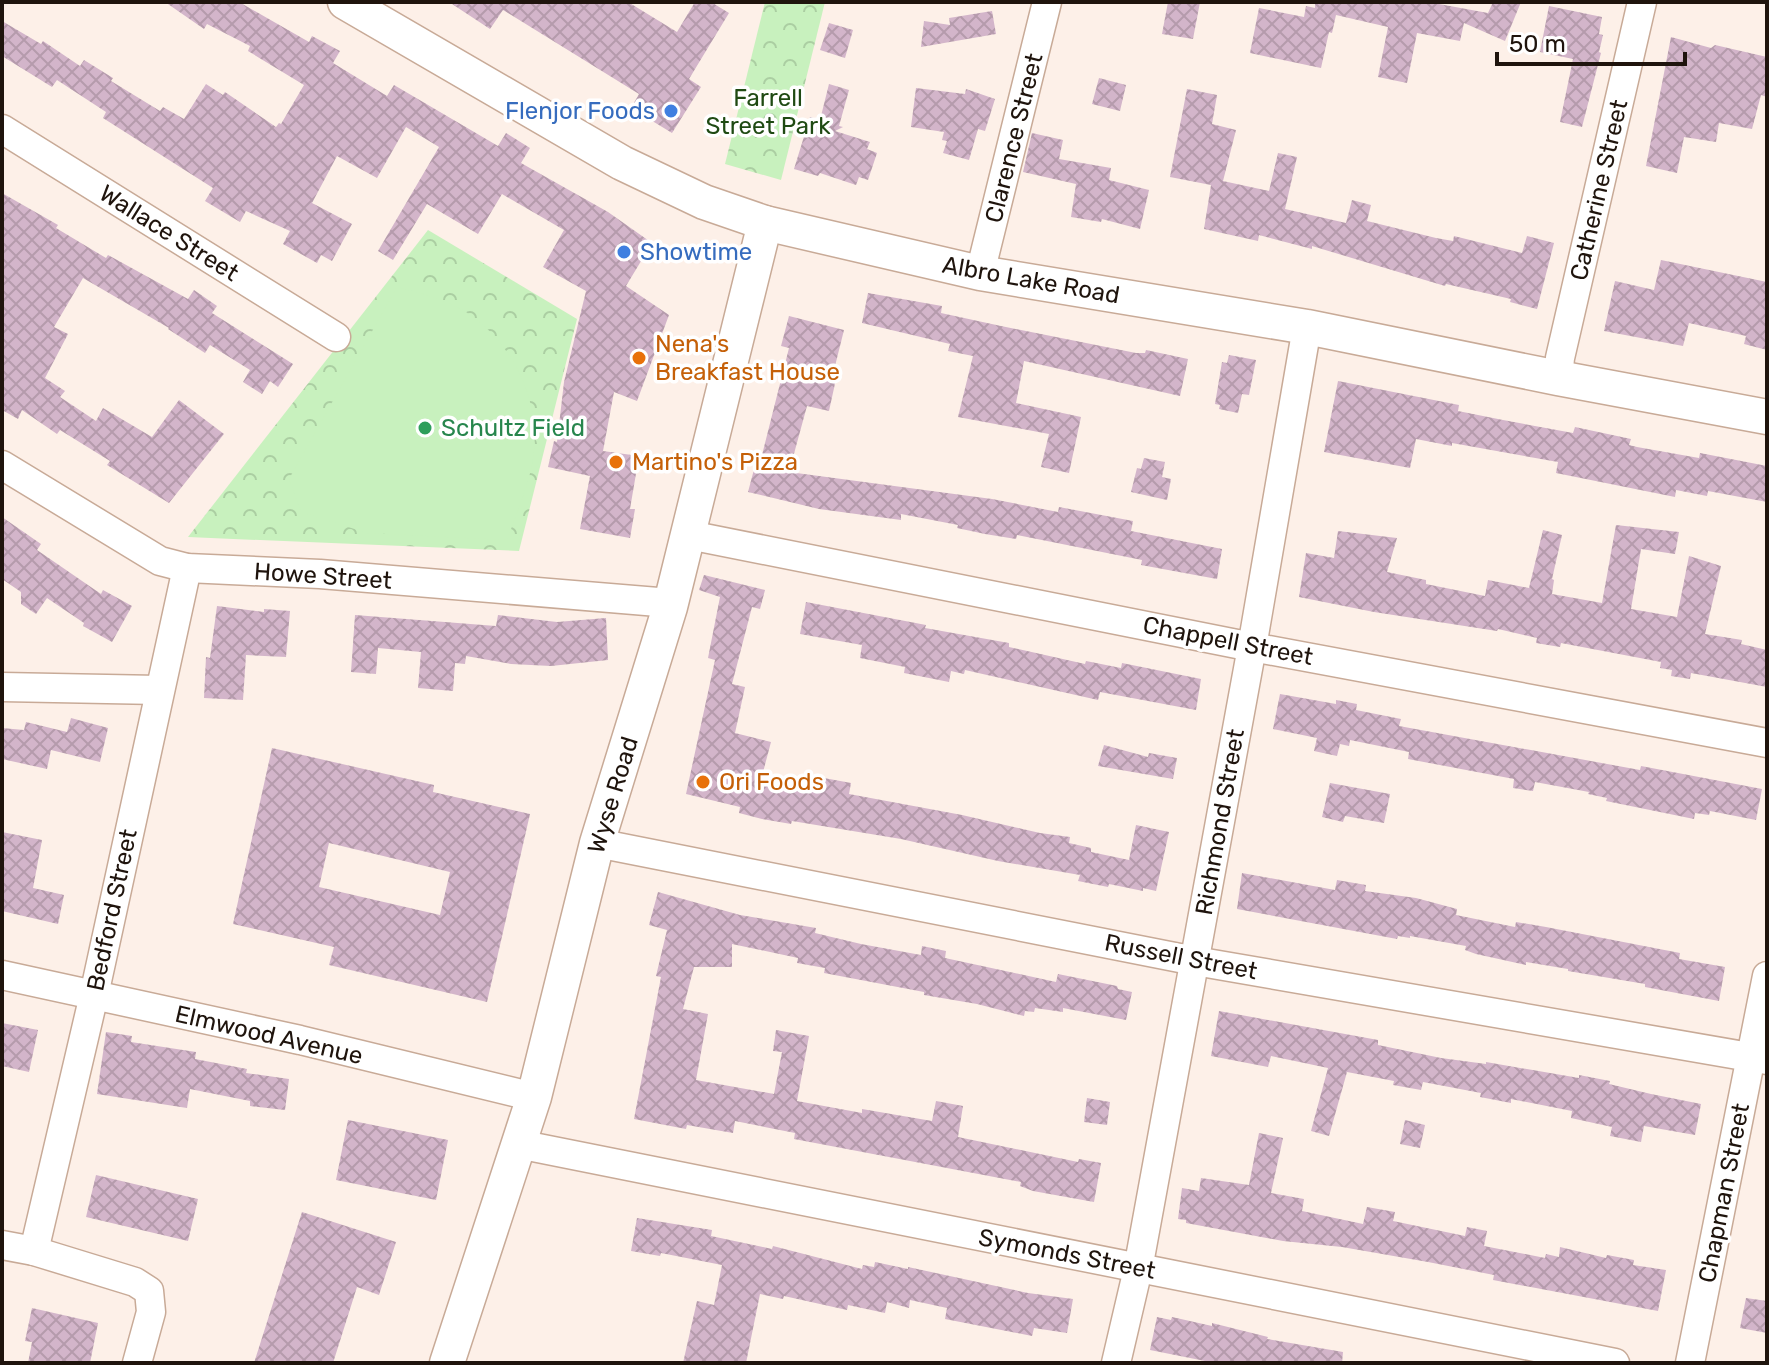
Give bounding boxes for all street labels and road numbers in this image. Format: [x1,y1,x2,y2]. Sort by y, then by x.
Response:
street label: Clarence Street [979,50,1049,226]
street label: Catherine Street [1565,97,1633,283]
street label: Wallace Street [94,179,244,287]
street label: Albro Lake Road [940,251,1122,309]
street label: Howe Street [253,557,393,595]
street label: Chappell Street [1141,611,1315,671]
street label: Richmond Street [1190,727,1250,917]
street label: Wyse Road [582,733,644,857]
street label: Bedford Street [81,826,143,994]
street label: Russell Street [1102,928,1260,986]
street label: Elmwood Avenue [173,1000,365,1070]
street label: Chapman Street [1693,1101,1755,1285]
street label: Symonds Street [976,1223,1158,1285]

